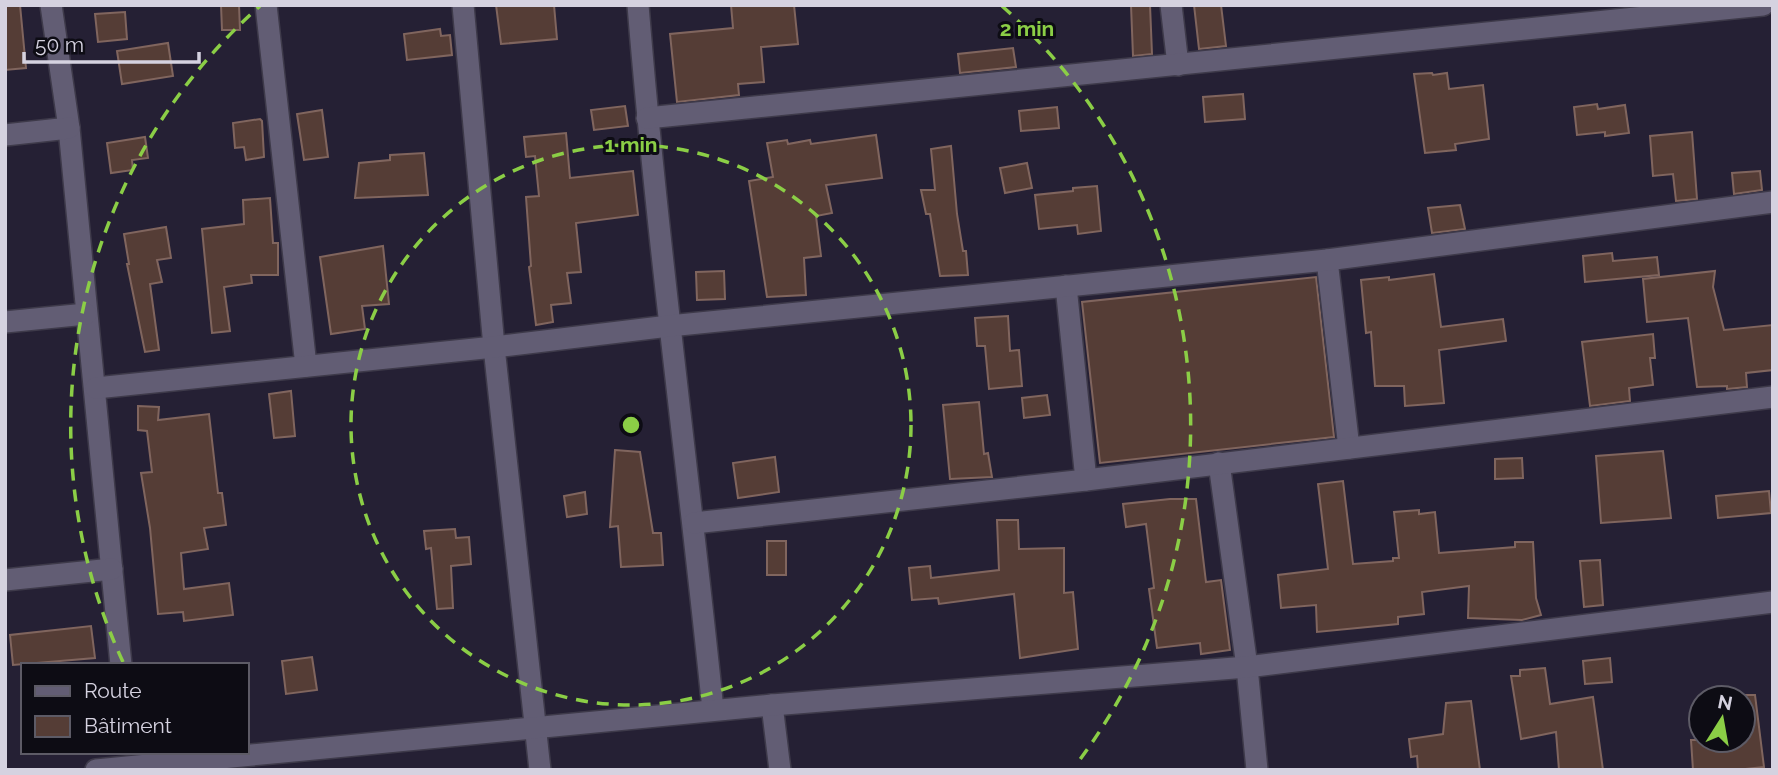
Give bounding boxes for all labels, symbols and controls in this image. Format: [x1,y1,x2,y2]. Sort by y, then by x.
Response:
text: 2 min [1000,16,1054,41]
scale bar [24,21,200,65]
text: 50 m [35,32,84,57]
text: 1 min [604,132,658,157]
centre of rings [619,413,643,437]
legend [21,663,248,754]
text: Route [84,678,142,703]
north arrow [1687,684,1757,754]
text: N [1716,690,1734,714]
text: Bâtiment [84,713,172,738]

